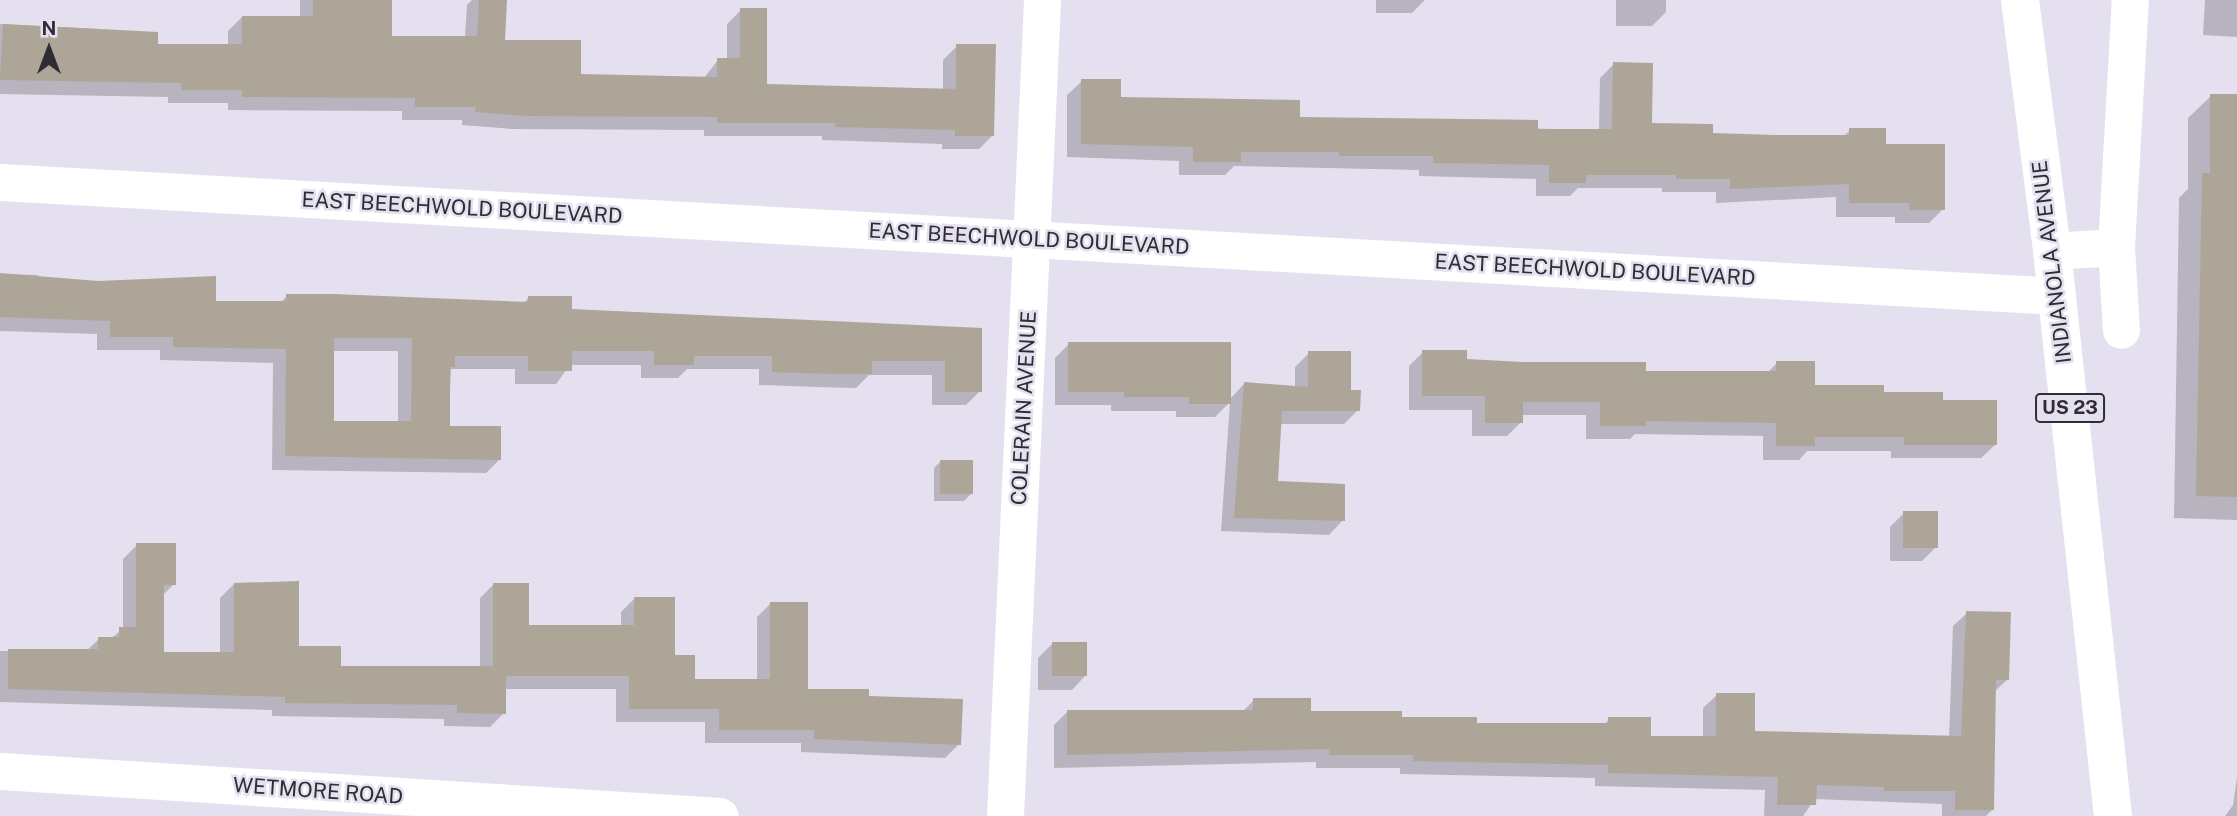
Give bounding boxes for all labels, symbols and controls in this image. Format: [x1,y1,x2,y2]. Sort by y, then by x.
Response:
north arrow [14,14,84,84]
text: N [42,17,56,39]
street label: INDIANOLA AVENUE [2027,159,2077,365]
street label: EAST BEECHWOLD BOULEVARD [301,187,623,229]
street label: EAST BEECHWOLD BOULEVARD [868,218,1190,260]
street label: EAST BEECHWOLD BOULEVARD [1434,249,1756,291]
street label: COLERAIN AVENUE [1006,310,1042,506]
road number: US 23 [2035,392,2105,424]
street label: WETMORE ROAD [232,772,404,810]

